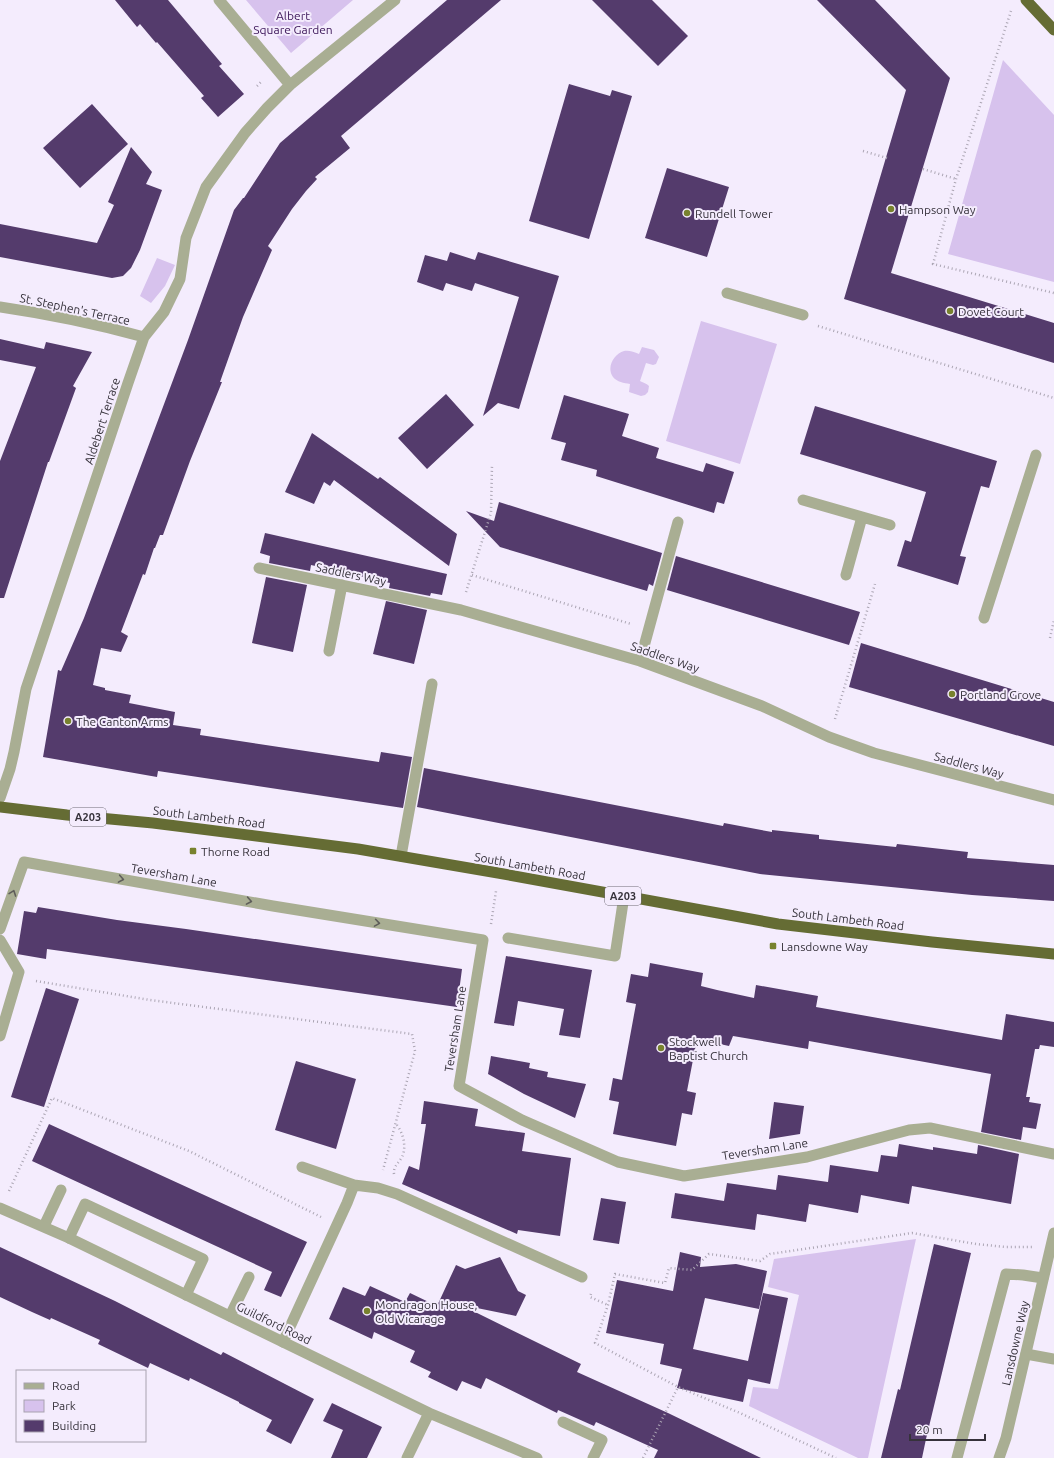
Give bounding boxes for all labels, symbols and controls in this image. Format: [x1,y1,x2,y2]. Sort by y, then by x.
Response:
park label: Albert Square Garden [253,9,333,36]
place label: Hampson Way [899,203,976,216]
marker: Hampson Way [886,204,896,214]
place label: Rundell Tower [695,207,773,220]
marker: Rundell Tower [682,208,692,218]
street label: St. Stephen's Terrace [19,291,131,327]
place label: Dovet Court [958,305,1024,318]
marker: Dovet Court [945,306,955,316]
street label: Aldebert Terrace [82,376,122,466]
street label: Saddlers Way [315,560,388,588]
street label: Saddlers Way [629,639,701,675]
place label: Portland Grove [960,688,1041,701]
marker: Portland Grove [947,689,957,699]
place label: The Canton Arms [76,715,169,728]
marker: The Canton Arms [63,716,73,726]
street label: Saddlers Way [933,749,1005,781]
street label: South Lambeth Road [152,804,266,830]
road number: A203 [70,808,106,826]
place label: Thorne Road [201,845,270,858]
marker: Thorne Road [188,846,198,856]
street label: South Lambeth Road [473,850,587,882]
street label: Teversham Lane [130,861,218,889]
one-way arrow [117,874,124,883]
road number: A203 [605,887,641,905]
one-way arrow [9,889,17,896]
one-way arrow [245,897,252,905]
street label: South Lambeth Road [791,906,905,932]
one-way arrow [374,918,380,927]
place label: Lansdowne Way [781,940,868,953]
marker: Lansdowne Way [768,941,778,951]
street label: Teversham Lane [442,985,468,1073]
place label: Stockwell Baptist Church [669,1035,748,1062]
marker: Stockwell Baptist Church [656,1043,666,1053]
street label: Teversham Lane [721,1136,809,1162]
place label: Mondragon House, Old Vicarage [375,1298,478,1325]
street label: Guildford Road [235,1299,313,1347]
street label: Lansdowne Way [999,1299,1031,1387]
marker: Mondragon House, Old Vicarage [362,1306,372,1316]
legend [16,1370,146,1442]
text: Road [52,1379,80,1392]
text: Park [52,1399,76,1412]
scale bar [910,1416,985,1442]
text: Building [52,1419,96,1432]
text: 20 m [916,1423,943,1436]

